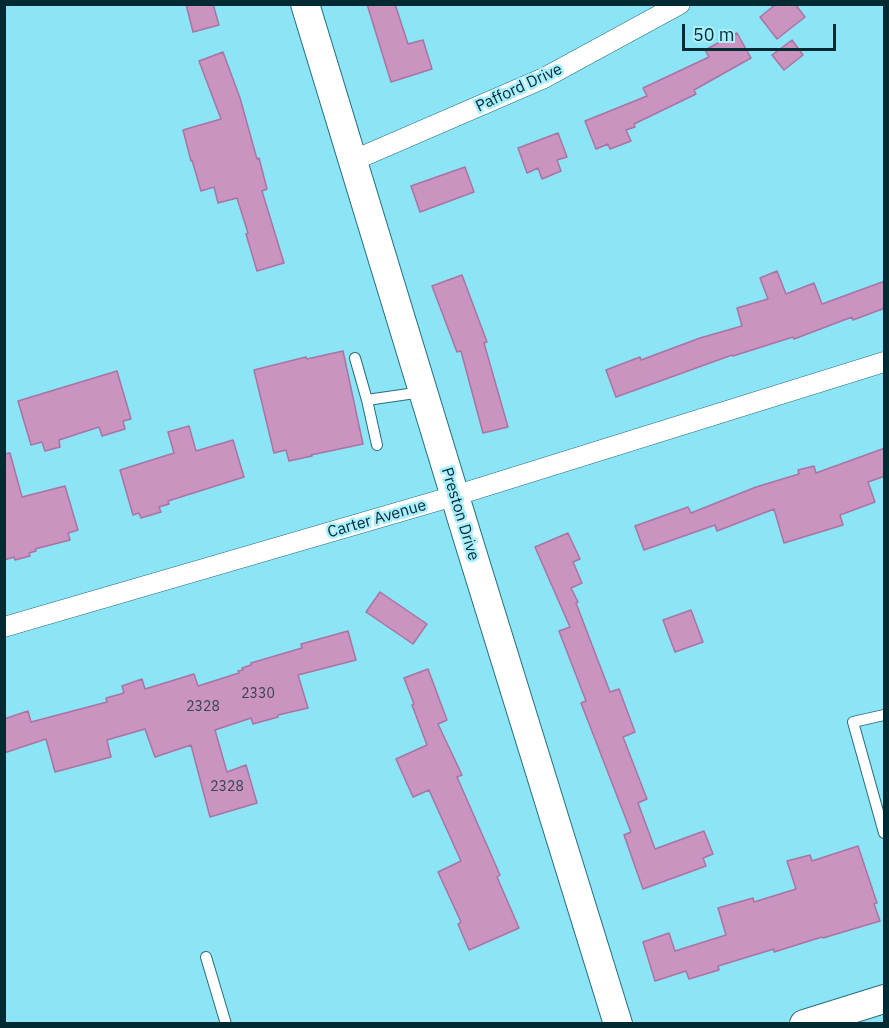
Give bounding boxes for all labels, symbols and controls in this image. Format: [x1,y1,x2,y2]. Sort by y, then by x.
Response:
scale bar [685,12,840,50]
text: 50 m [693,23,735,46]
street label: Pafford Drive [473,60,565,116]
street label: Preston Drive [437,465,483,563]
street label: Carter Avenue [325,496,429,542]
house number: 2330 [241,686,275,702]
house number: 2328 [186,699,220,715]
house number: 2328 [210,779,244,795]

